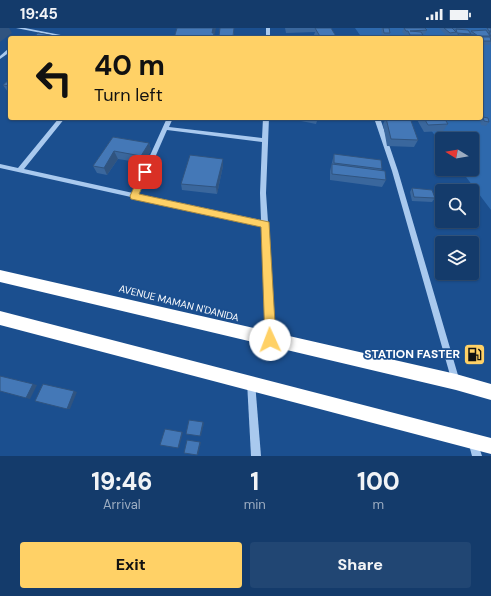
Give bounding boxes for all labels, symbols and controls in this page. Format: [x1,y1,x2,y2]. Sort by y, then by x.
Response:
text: 19:45 [20,4,58,24]
text: 40 m [94,47,165,84]
icon: left [28,52,80,104]
text: Turn left [94,83,163,107]
north arrow [435,132,479,176]
map controls [435,132,479,280]
pin [128,155,162,189]
icon: arrive [134,161,156,183]
button: search [435,184,479,228]
button: layers [435,236,479,280]
street label: AVENUE MAMAN N'DANIDA [118,282,241,324]
position arrow [249,319,291,361]
fuel station icon: STATION FASTER [462,341,488,367]
place label: STATION FASTER [364,346,460,362]
text: 19:46 [91,466,152,497]
text: 1 [250,466,259,497]
text: 100 [357,466,400,497]
text: Arrival [103,496,141,513]
text: min [244,496,266,513]
text: m [373,496,384,513]
button: Exit [20,542,242,588]
button: Share [250,542,471,588]

